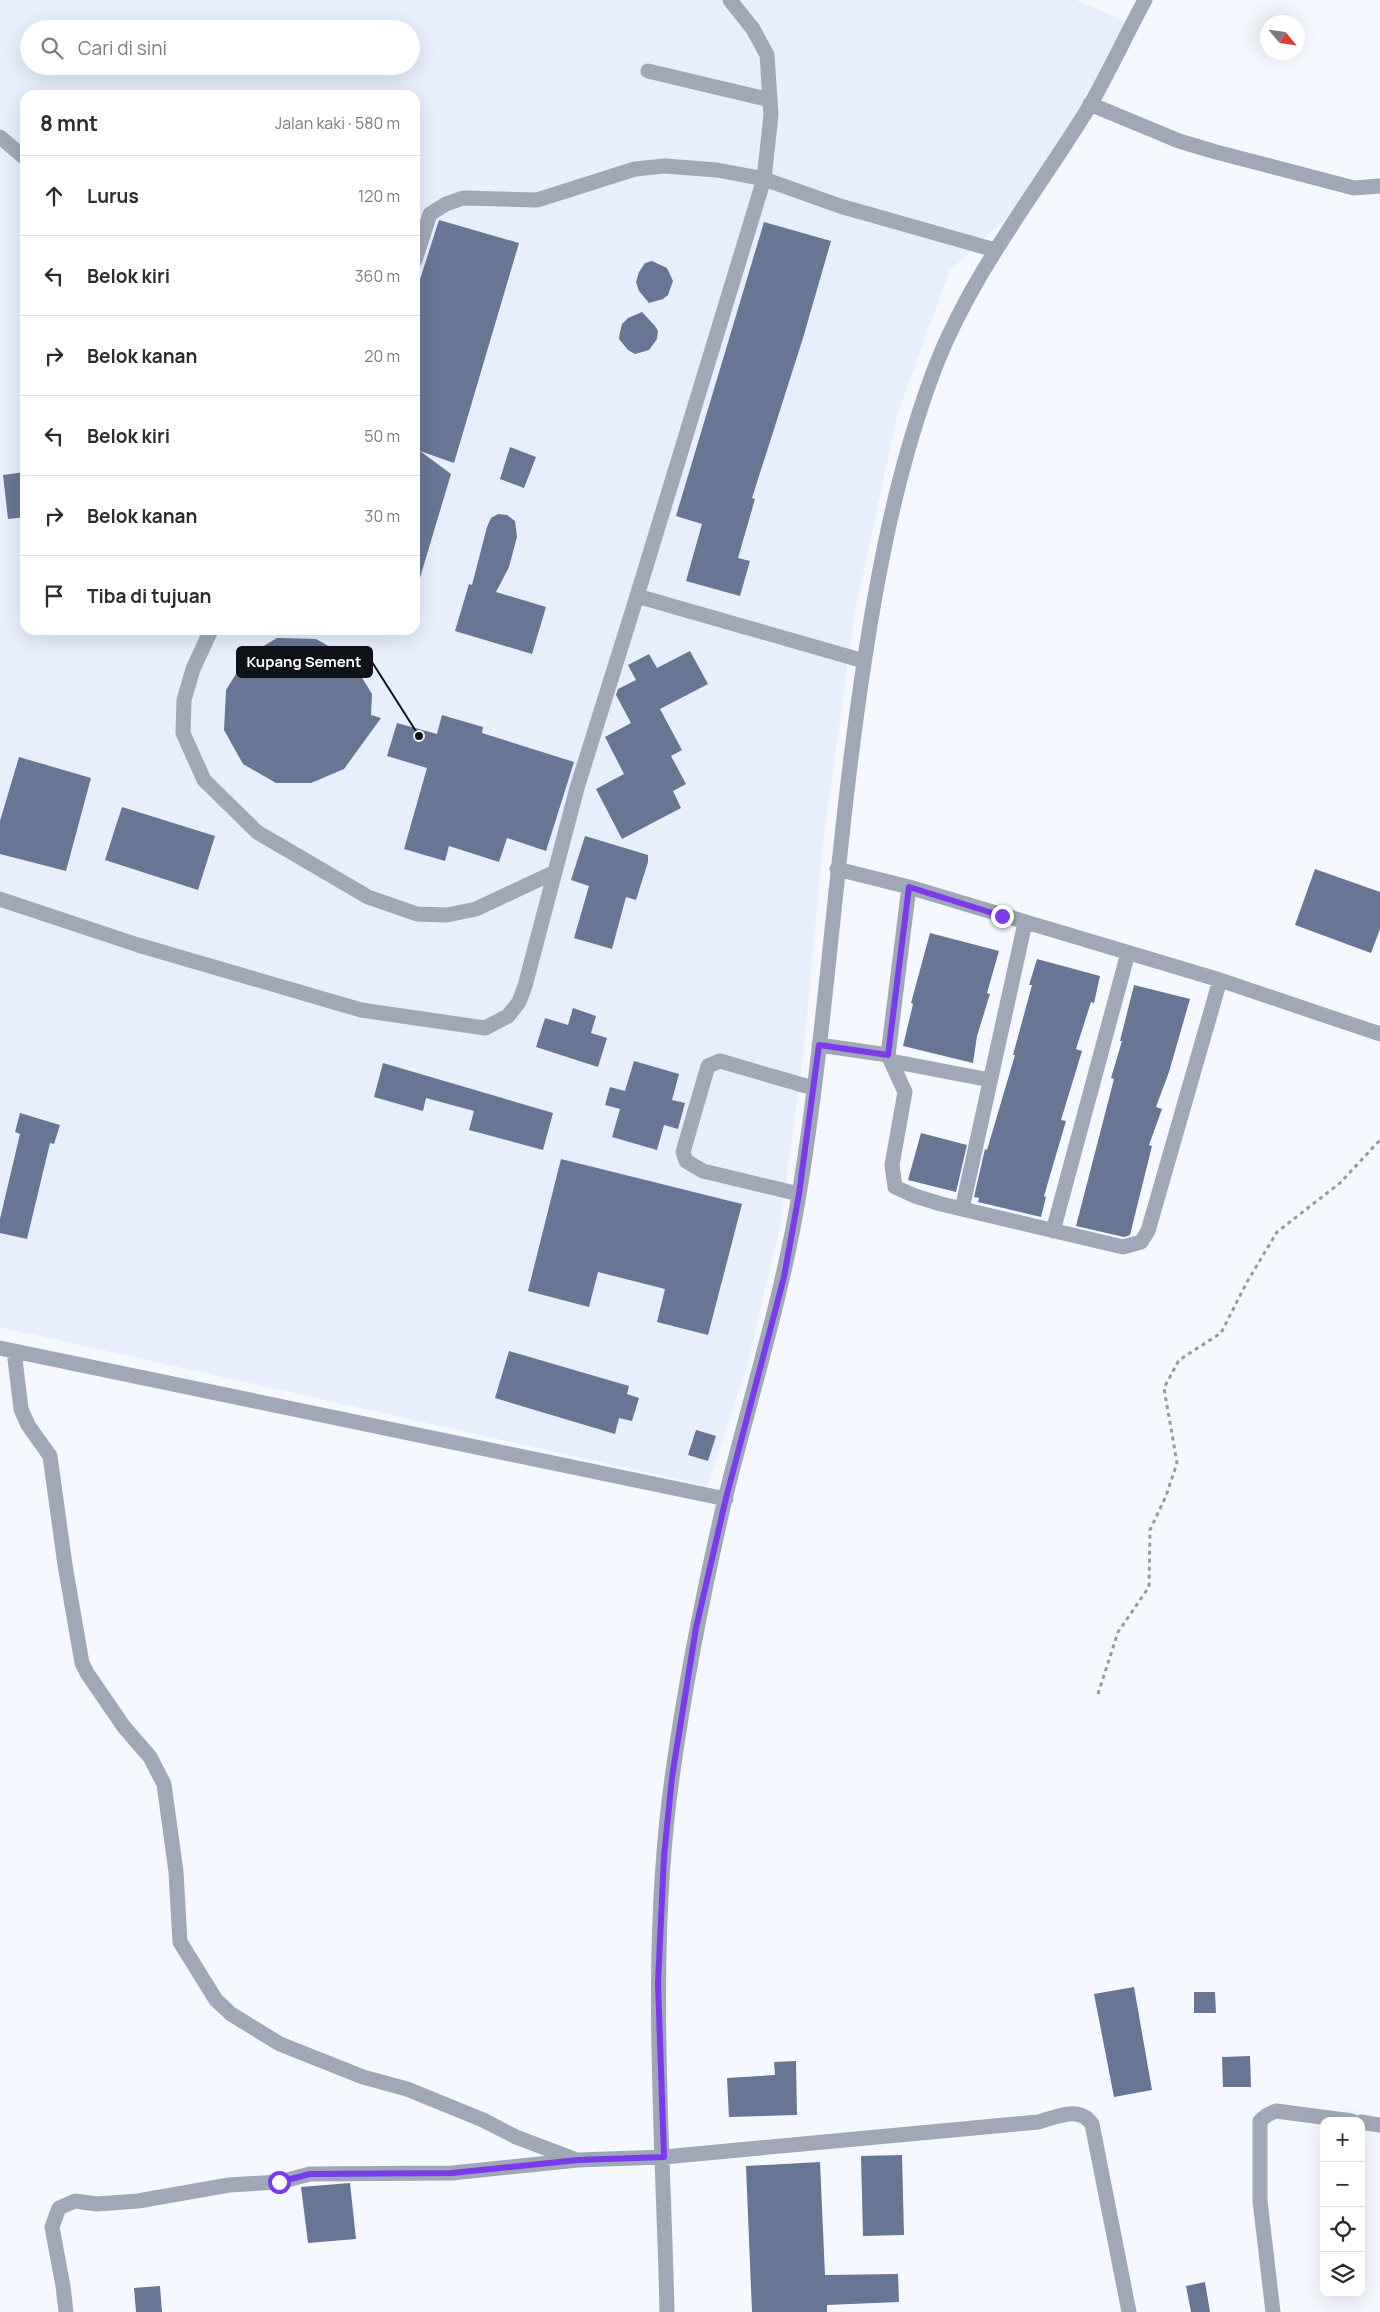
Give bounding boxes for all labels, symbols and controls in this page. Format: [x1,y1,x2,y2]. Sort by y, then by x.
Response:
north arrow [1260,15,1305,60]
search box [20,20,420,75]
icon: search [38,34,66,62]
text: Cari di sini [78,35,167,61]
text: 8 mnt [40,109,98,137]
text: Jalan kaki · 580 m [275,112,400,134]
icon: ahead [40,182,68,210]
text: Lurus [87,183,139,209]
text: 120 m [358,185,400,207]
icon: left [40,262,68,290]
text: Belok kiri [87,263,170,289]
text: 360 m [355,265,400,287]
icon: right [40,342,68,370]
text: Belok kanan [87,343,197,369]
text: 20 m [364,345,400,367]
icon: left [40,422,68,450]
text: Belok kiri [87,423,170,449]
text: 50 m [364,425,400,447]
icon: right [40,502,68,530]
text: Belok kanan [87,503,197,529]
text: 30 m [365,505,400,527]
icon: arrive [40,582,68,610]
text: Tiba di tujuan [87,583,211,609]
callout: Kupang Sement [237,647,372,677]
text: Kupang Sement [247,651,361,672]
route end [991,905,1014,928]
map controls [1320,2117,1365,2297]
button: + [1320,2117,1365,2162]
button: − [1320,2162,1365,2207]
route start [268,2171,291,2194]
button: locate [1320,2207,1365,2252]
button: layers [1320,2252,1365,2297]

